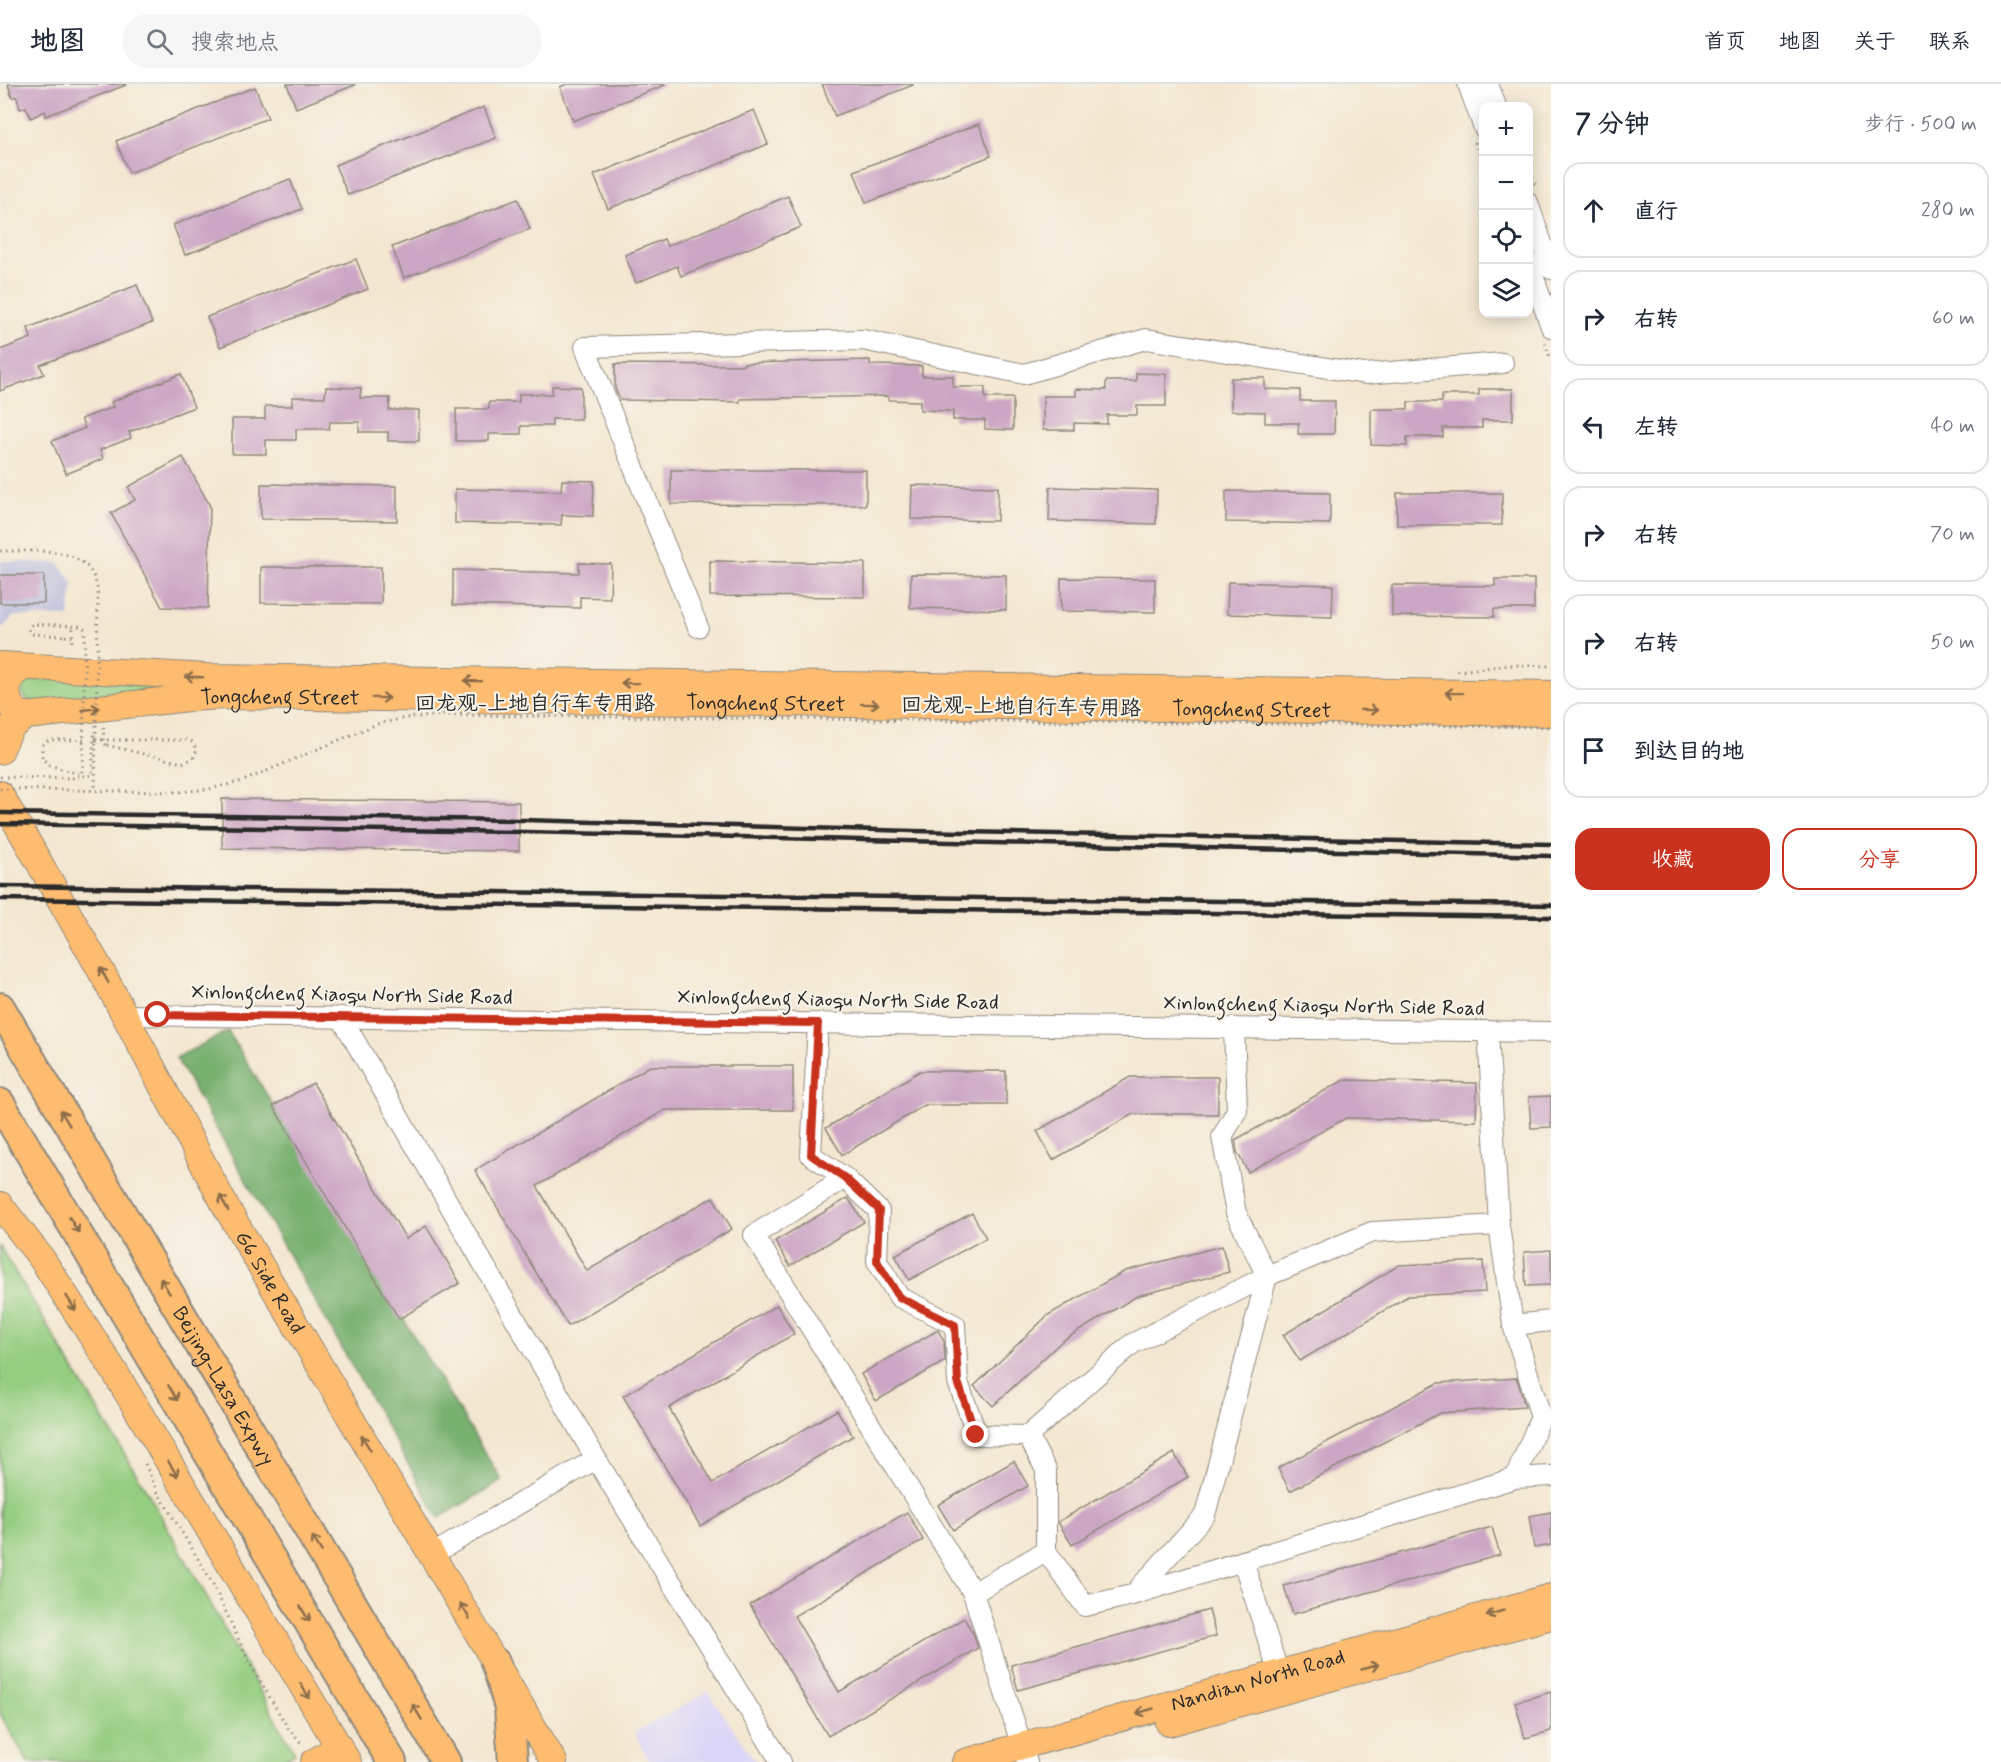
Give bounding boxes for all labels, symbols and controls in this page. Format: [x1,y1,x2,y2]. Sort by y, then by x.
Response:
search box [122,14,542,68]
text: 地图 [30,24,86,61]
icon: search [143,25,176,58]
text: 首页 [1704,28,1746,56]
text: 地图 [1779,28,1821,56]
text: 关于 [1854,28,1896,56]
text: 联系 [1929,28,1971,56]
text: 搜索地点 [191,29,279,57]
map controls [1479,102,1533,318]
button: + [1479,102,1533,156]
text: 7 分钟 [1575,108,1650,142]
text: 步行 · 500 m [1865,111,1977,138]
button: − [1479,156,1533,210]
icon: ahead [1577,194,1610,227]
text: 280 m [1921,197,1975,224]
text: 直行 [1634,198,1678,226]
button: locate [1479,210,1533,264]
button: layers [1479,264,1533,318]
icon: right [1577,302,1610,335]
text: 60 m [1932,305,1975,332]
text: 右转 [1634,306,1678,334]
icon: left [1577,410,1610,443]
text: 40 m [1931,413,1975,440]
text: 左转 [1634,414,1678,442]
icon: right [1577,518,1610,551]
text: 70 m [1930,521,1975,548]
text: 右转 [1634,522,1678,550]
icon: right [1577,626,1610,659]
text: 50 m [1930,629,1975,656]
text: 右转 [1634,630,1678,658]
one-way arrow [184,671,204,683]
one-way arrow [463,675,483,687]
one-way arrow [621,677,641,689]
street label: Tongcheng Street [200,683,360,714]
one-way arrow [1445,687,1465,699]
street label: Tongcheng Street [686,689,846,720]
street label: 回龙观-上地自行车专用路 [415,690,655,718]
street label: 回龙观-上地自行车专用路 [901,691,1141,723]
one-way arrow [370,692,390,704]
street label: Tongcheng Street [1172,695,1332,726]
one-way arrow [859,698,879,710]
one-way arrow [80,703,100,714]
one-way arrow [1359,705,1379,716]
icon: arrive [1577,734,1610,767]
text: 到达目的地 [1634,738,1744,766]
button: 收藏 [1575,828,1770,890]
button: 分享 [1782,828,1977,890]
one-way arrow [98,967,110,984]
street label: Xinlongcheng Xiaoqu North Side Road [191,978,513,1014]
street label: Xinlongcheng Xiaoqu North Side Road [677,983,999,1019]
street label: Xinlongcheng Xiaoqu North Side Road [1163,989,1485,1025]
route start [144,1001,170,1027]
one-way arrow [59,1110,71,1127]
one-way arrow [218,1195,230,1212]
one-way arrow [68,1216,80,1233]
street label: G6 Side Road [228,1226,311,1339]
one-way arrow [158,1278,170,1295]
one-way arrow [65,1294,77,1311]
street label: Beijing-Lasa Expwy [165,1302,281,1471]
one-way arrow [167,1384,179,1401]
route end [962,1421,988,1447]
one-way arrow [359,1435,371,1452]
one-way arrow [167,1460,179,1477]
one-way arrow [311,1536,323,1553]
one-way arrow [459,1603,471,1620]
one-way arrow [299,1605,311,1622]
one-way arrow [1486,1608,1505,1619]
street label: Nandian North Road [1168,1643,1348,1718]
one-way arrow [1360,1661,1379,1672]
one-way arrow [300,1682,312,1699]
one-way arrow [410,1704,422,1721]
one-way arrow [1136,1706,1155,1717]

